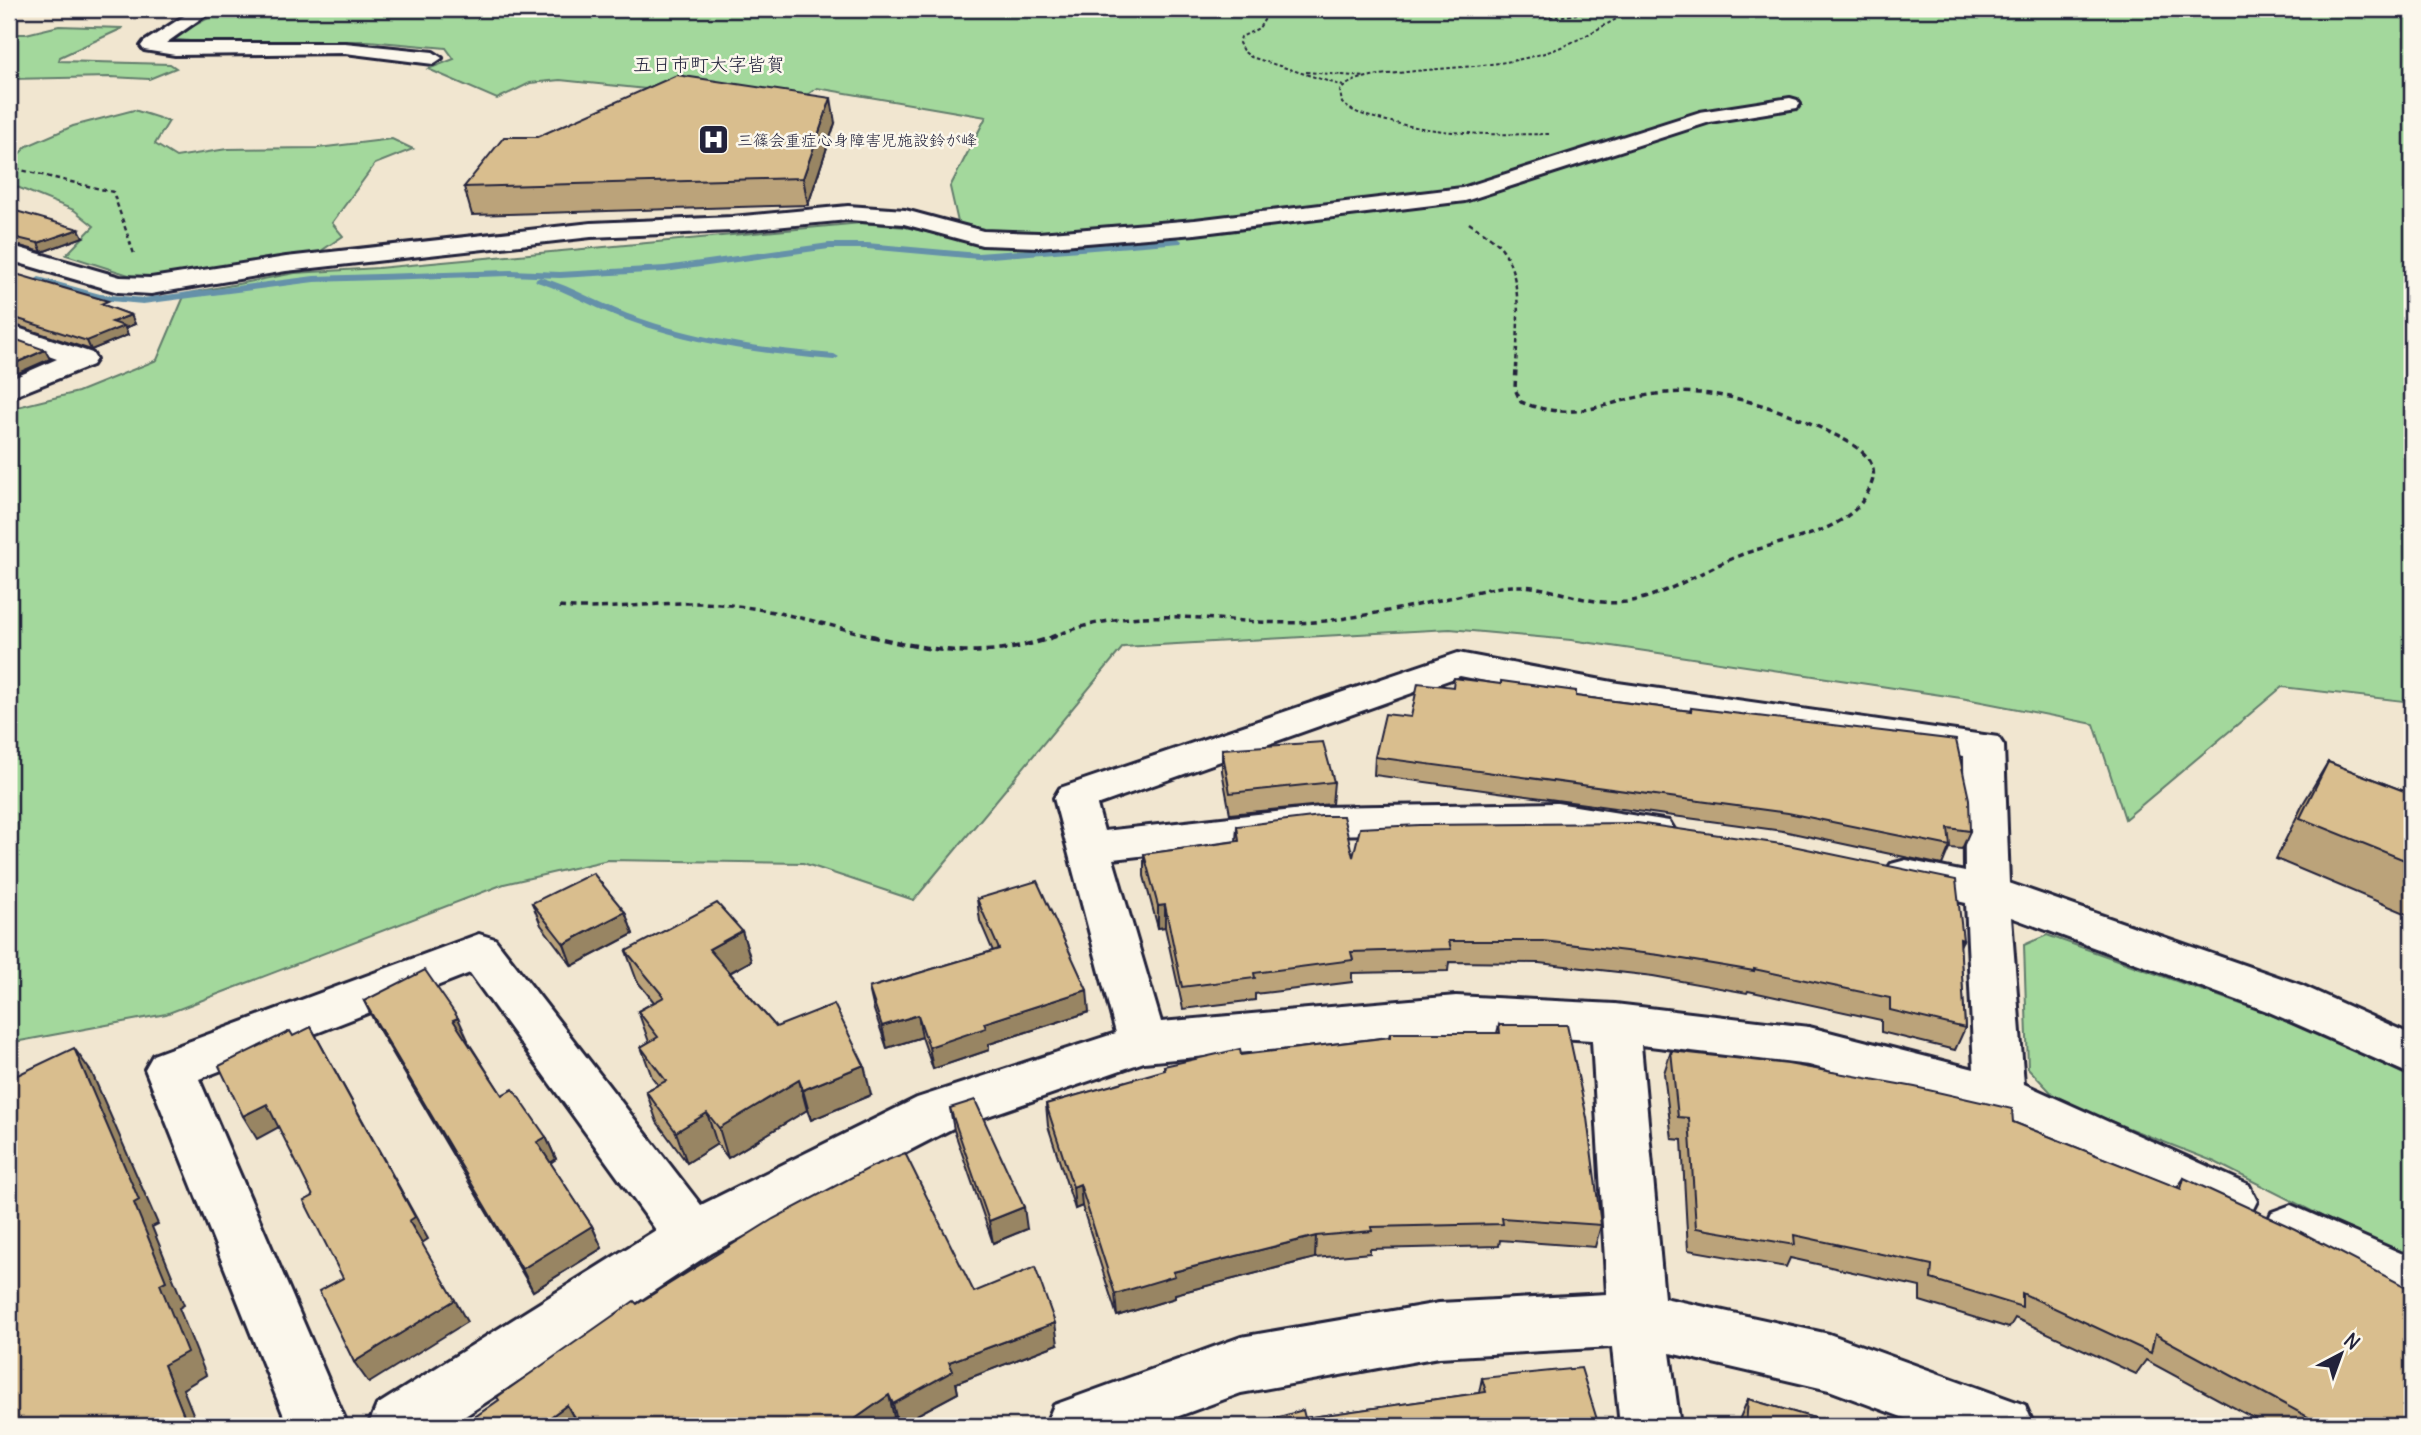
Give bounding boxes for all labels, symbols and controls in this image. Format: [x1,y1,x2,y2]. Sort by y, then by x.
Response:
district label: 五日市町大字皆賀 [633,52,785,76]
hospital icon: 三篠会重症心身障害児施設鈴が峰 [697,123,731,157]
place label: 三篠会重症心身障害児施設鈴が峰 [737,130,977,150]
north arrow [2306,1320,2376,1390]
text: N [2339,1328,2365,1355]

